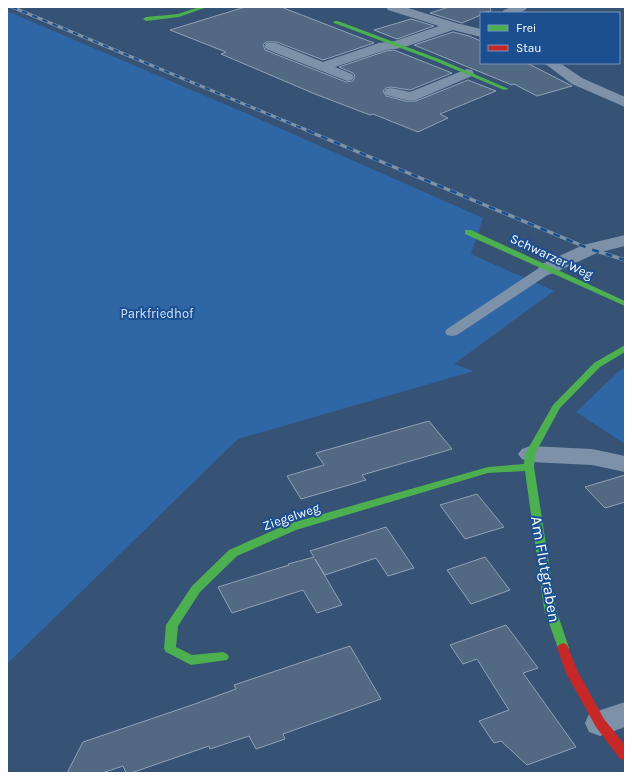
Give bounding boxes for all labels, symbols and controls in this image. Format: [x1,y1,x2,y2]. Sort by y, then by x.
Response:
legend [480,12,620,64]
text: Frei [516,21,536,35]
text: Stau [516,41,542,55]
street label: Schwarzer Weg [508,231,596,282]
park label: Parkfriedhof [121,306,194,321]
street label: Ziegelweg [261,500,322,533]
street label: Am Flutgraben [527,514,564,624]

